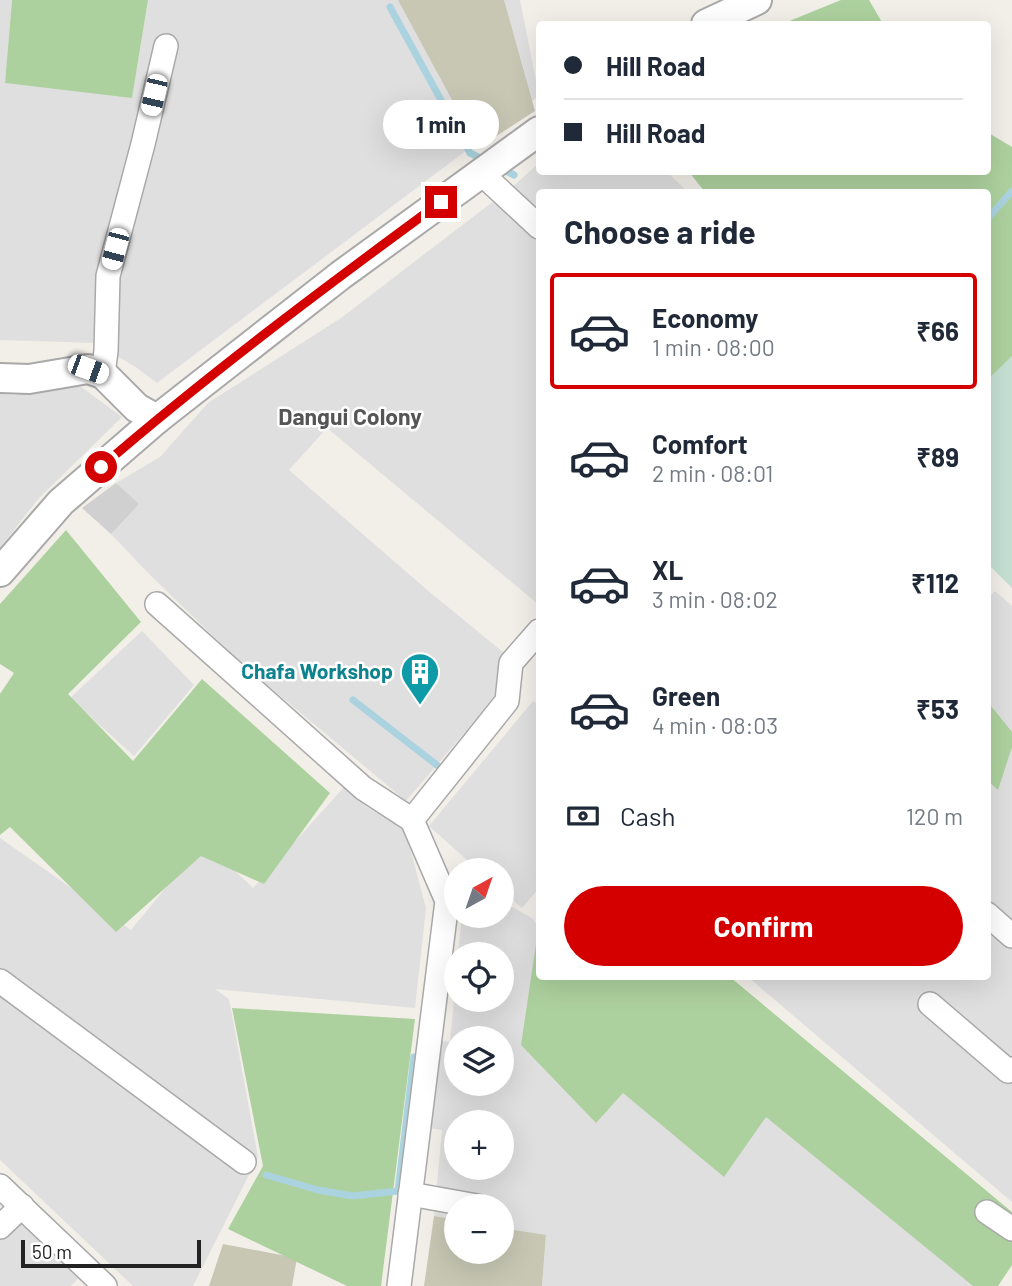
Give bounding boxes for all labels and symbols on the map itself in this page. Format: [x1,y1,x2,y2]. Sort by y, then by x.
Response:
car [140,72,169,118]
callout: 1 min [383,100,499,150]
route end [425,186,457,218]
car [100,226,131,272]
car [65,352,112,386]
district label: Dangui Colony [278,402,422,430]
route start [85,451,117,483]
building icon: Chafa Workshop [399,651,441,706]
place label: Chafa Workshop [241,658,393,683]
north arrow [444,858,514,928]
scale bar [21,1237,201,1269]

